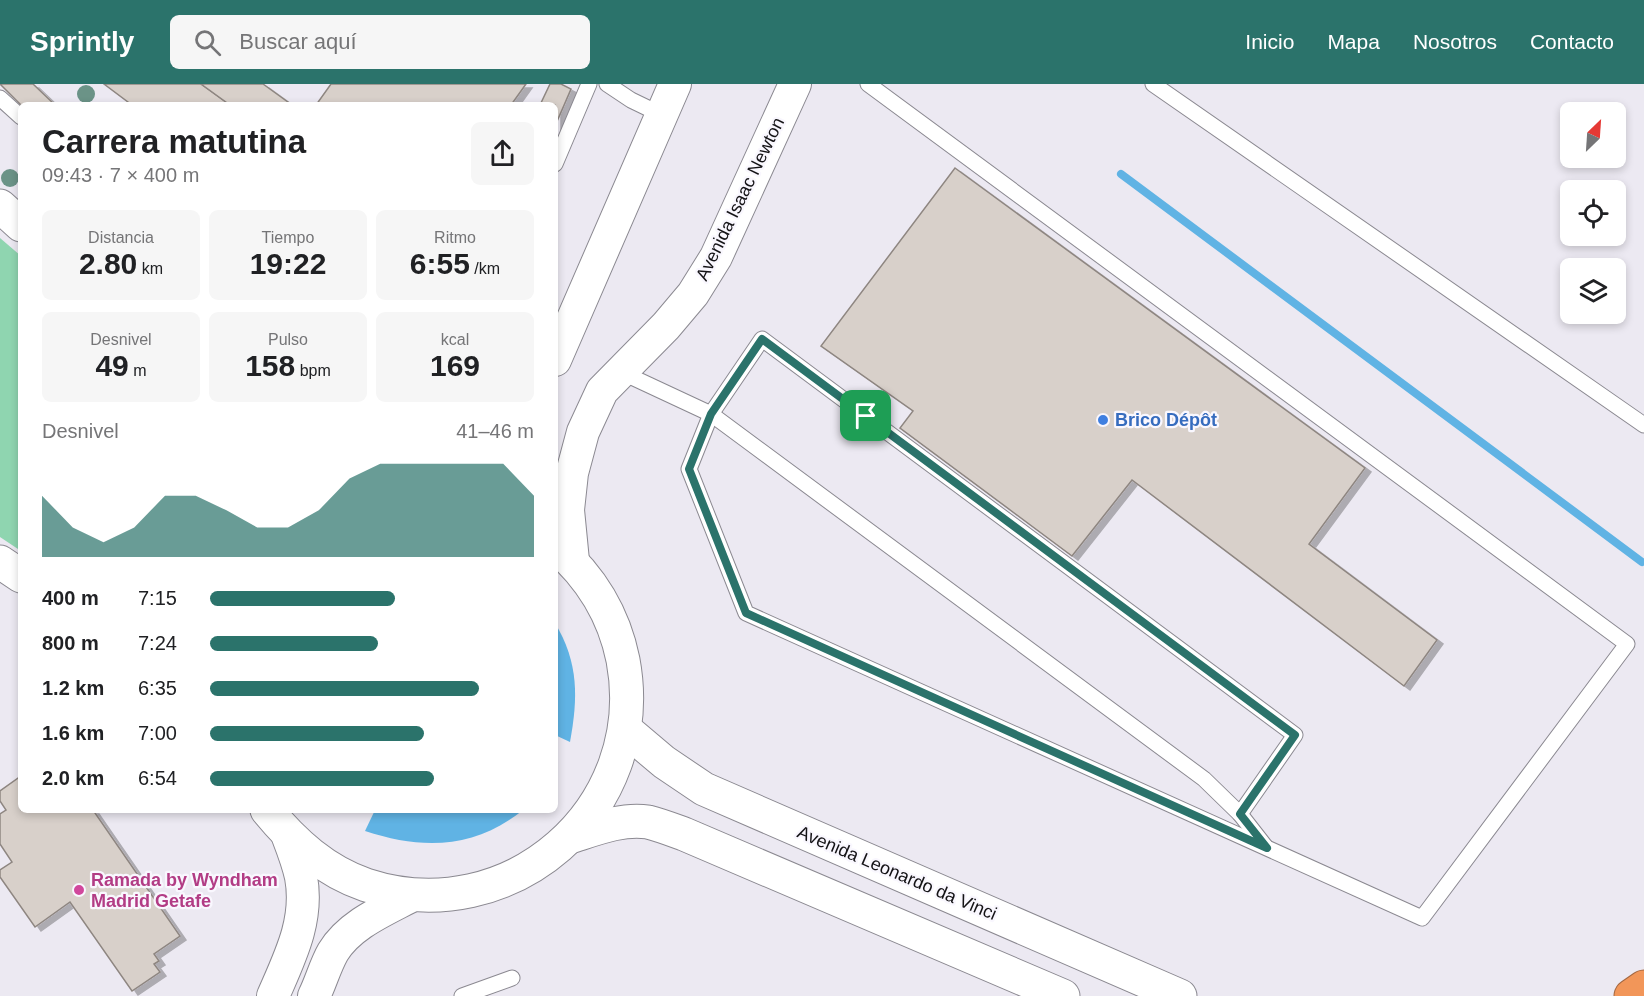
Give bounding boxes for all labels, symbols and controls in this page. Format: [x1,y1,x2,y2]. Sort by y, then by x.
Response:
search box [170,15,590,69]
text: Sprintly [30,26,134,57]
icon: search [191,26,224,59]
text: Buscar aquí [239,29,357,54]
text: Inicio [1245,30,1294,53]
text: Mapa [1327,30,1380,53]
text: Nosotros [1413,30,1497,53]
text: Contacto [1530,30,1614,53]
north arrow [1560,102,1626,168]
map controls [1560,102,1626,324]
street label: Avenida Isaac Newton [692,114,788,284]
button: share [471,122,534,185]
text: Carrera matutina [42,123,306,160]
text: 09:43 · 7 × 400 m [42,164,199,186]
button: locate [1560,180,1626,246]
text: Distancia [88,229,154,246]
text: Tiempo [262,229,314,246]
text: Ritmo [434,229,476,246]
text: 2.80 [79,247,137,280]
text: 19:22 [250,247,326,280]
text: 6:55 [410,247,470,280]
button: layers [1560,258,1626,324]
text: km [137,260,163,277]
text: /km [470,260,500,277]
text: Desnivel [90,331,152,348]
text: Pulso [268,331,308,348]
text: kcal [441,331,469,348]
text: 49 [95,349,129,382]
text: 158 [245,349,295,382]
text: 169 [430,349,480,382]
text: m [129,362,147,379]
text: bpm [295,362,331,379]
pin [840,390,891,441]
icon: arrive [849,399,882,432]
place label: Brico Dépôt [1115,410,1217,430]
marker: Brico Dépôt [1096,413,1110,427]
text: Desnivel [42,420,119,442]
text: 41–46 m [456,420,534,442]
text: 400 m [42,587,99,609]
text: 7:15 [138,587,177,609]
text: 800 m [42,632,99,654]
text: 7:24 [138,632,177,654]
text: 1.2 km [42,677,104,699]
text: 6:35 [138,677,177,699]
text: 1.6 km [42,722,104,744]
text: 7:00 [138,722,177,744]
text: 2.0 km [42,767,104,789]
text: 6:54 [138,767,177,789]
street label: Avenida Leonardo da Vinci [794,822,1000,924]
place label: Ramada by Wyndham Madrid Getafe [91,870,278,911]
marker: Ramada by Wyndham Madrid Getafe [72,883,86,897]

